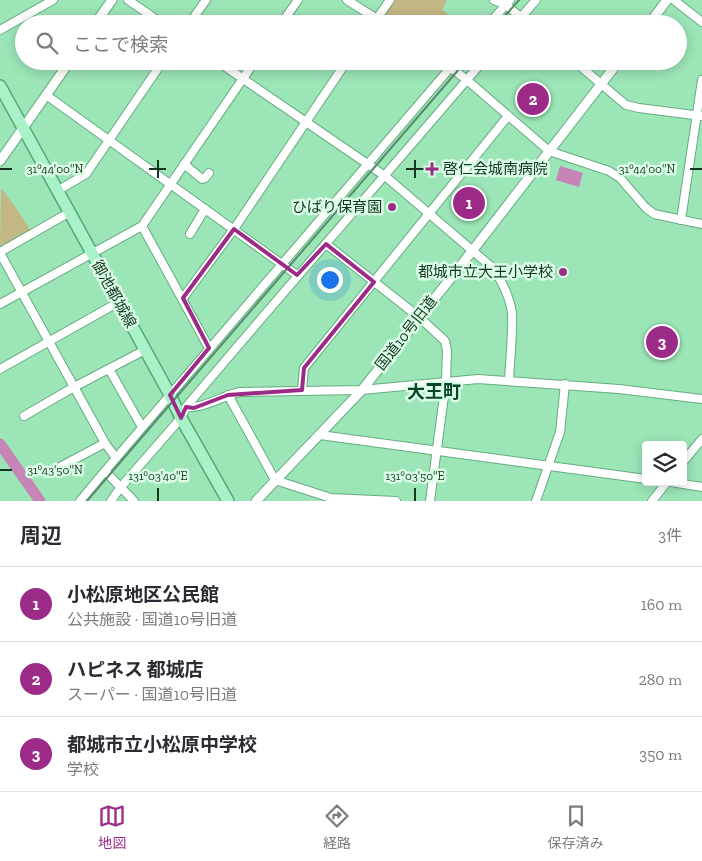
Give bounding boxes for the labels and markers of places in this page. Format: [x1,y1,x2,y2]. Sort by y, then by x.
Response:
pin: 2 [517,80,549,118]
place label: 啓仁会城南病院 [443,160,548,178]
marker: 啓仁会城南病院 [425,162,439,176]
pin: 1 [453,184,485,222]
place label: ひばり保育園 [292,198,382,216]
marker: ひばり保育園 [386,201,398,213]
place label: 都城市立大王小学校 [418,263,553,281]
marker: 都城市立大王小学校 [557,266,569,278]
pin: 3 [646,323,678,361]

